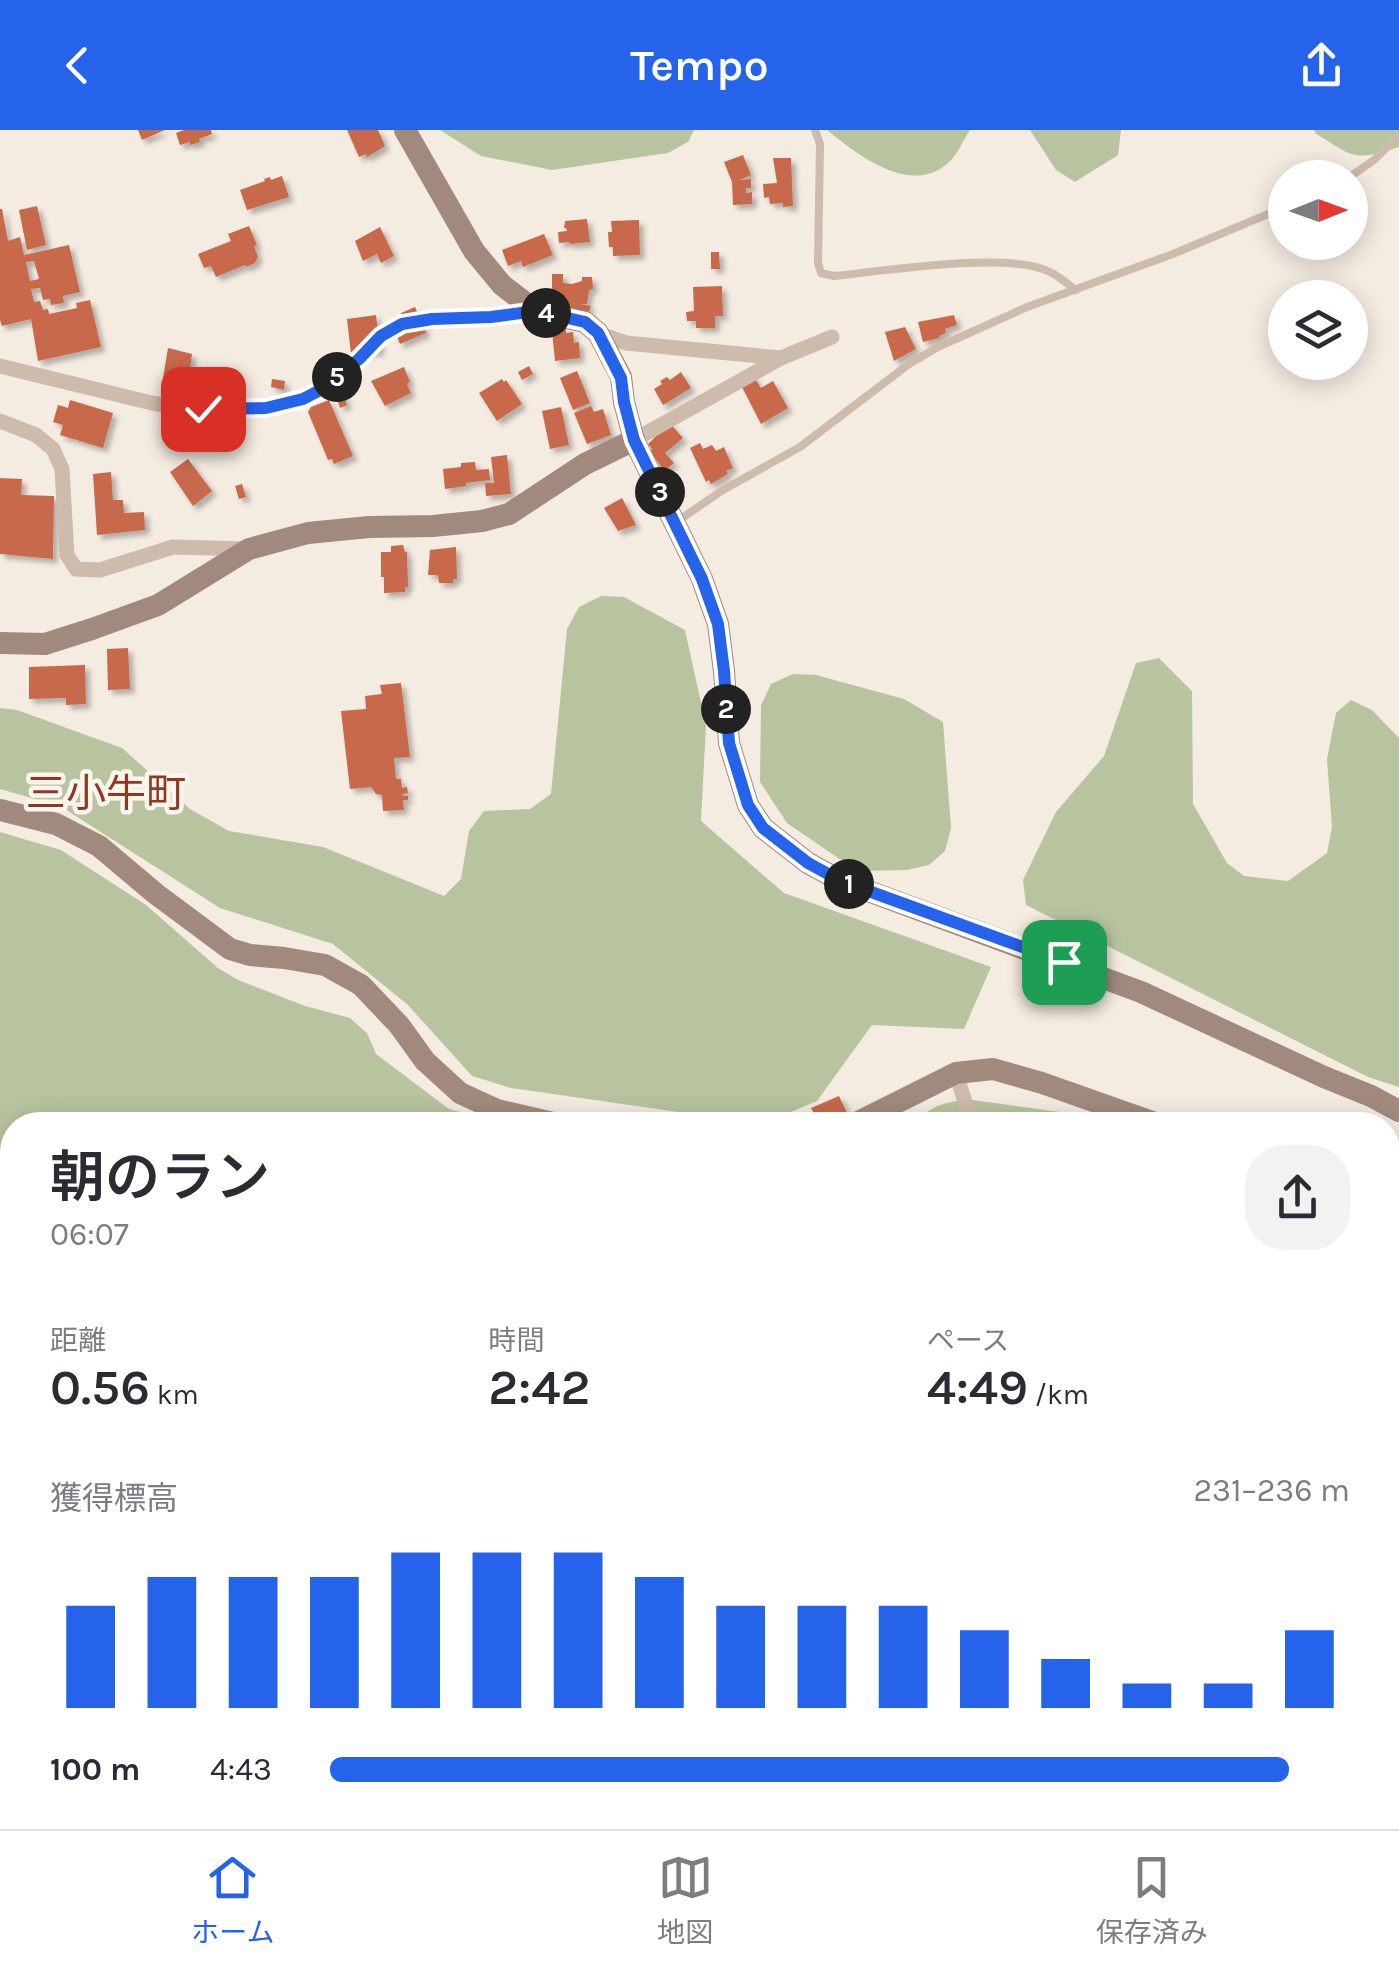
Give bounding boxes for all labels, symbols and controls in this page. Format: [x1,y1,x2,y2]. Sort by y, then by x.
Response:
icon: back [50,38,105,93]
icon: share [1294,38,1349,93]
text: Tempo [630,39,769,91]
north arrow [1268,160,1368,260]
map controls [1268,160,1368,380]
button: layers [1268,280,1368,380]
pin: 4 [521,288,571,338]
text: 4 [538,296,554,329]
pin: 5 [312,352,362,402]
text: 5 [329,360,345,393]
pin [161,367,246,452]
icon: check [176,382,231,437]
pin: 3 [635,467,685,517]
text: 3 [651,475,669,508]
pin: 2 [701,684,751,734]
text: 2 [718,692,734,725]
district label: 三小牛町 [26,770,186,817]
pin: 1 [824,859,874,909]
text: 1 [844,867,854,900]
pin [1022,920,1107,1005]
icon: arrive [1037,935,1092,990]
button: share [1245,1145,1350,1250]
text: 朝のラン [50,1146,270,1210]
text: 06:07 [50,1216,129,1253]
text: 距離 [50,1324,106,1357]
text: 時間 [488,1324,544,1357]
text: ペース [927,1324,1009,1357]
text: 0.56 [50,1358,150,1417]
text: 2:42 [488,1358,590,1417]
text: 4:49 [927,1358,1028,1417]
text: km [150,1378,199,1411]
text: /km [1028,1378,1089,1411]
text: 231–236 m [1194,1472,1350,1509]
text: 獲得標高 [50,1480,178,1517]
text: 100 m [50,1751,140,1788]
text: 4:43 [210,1751,272,1788]
tab: ホーム [191,1850,274,1950]
tab: 地図 [657,1850,713,1950]
tab: 保存済み [1096,1850,1208,1950]

